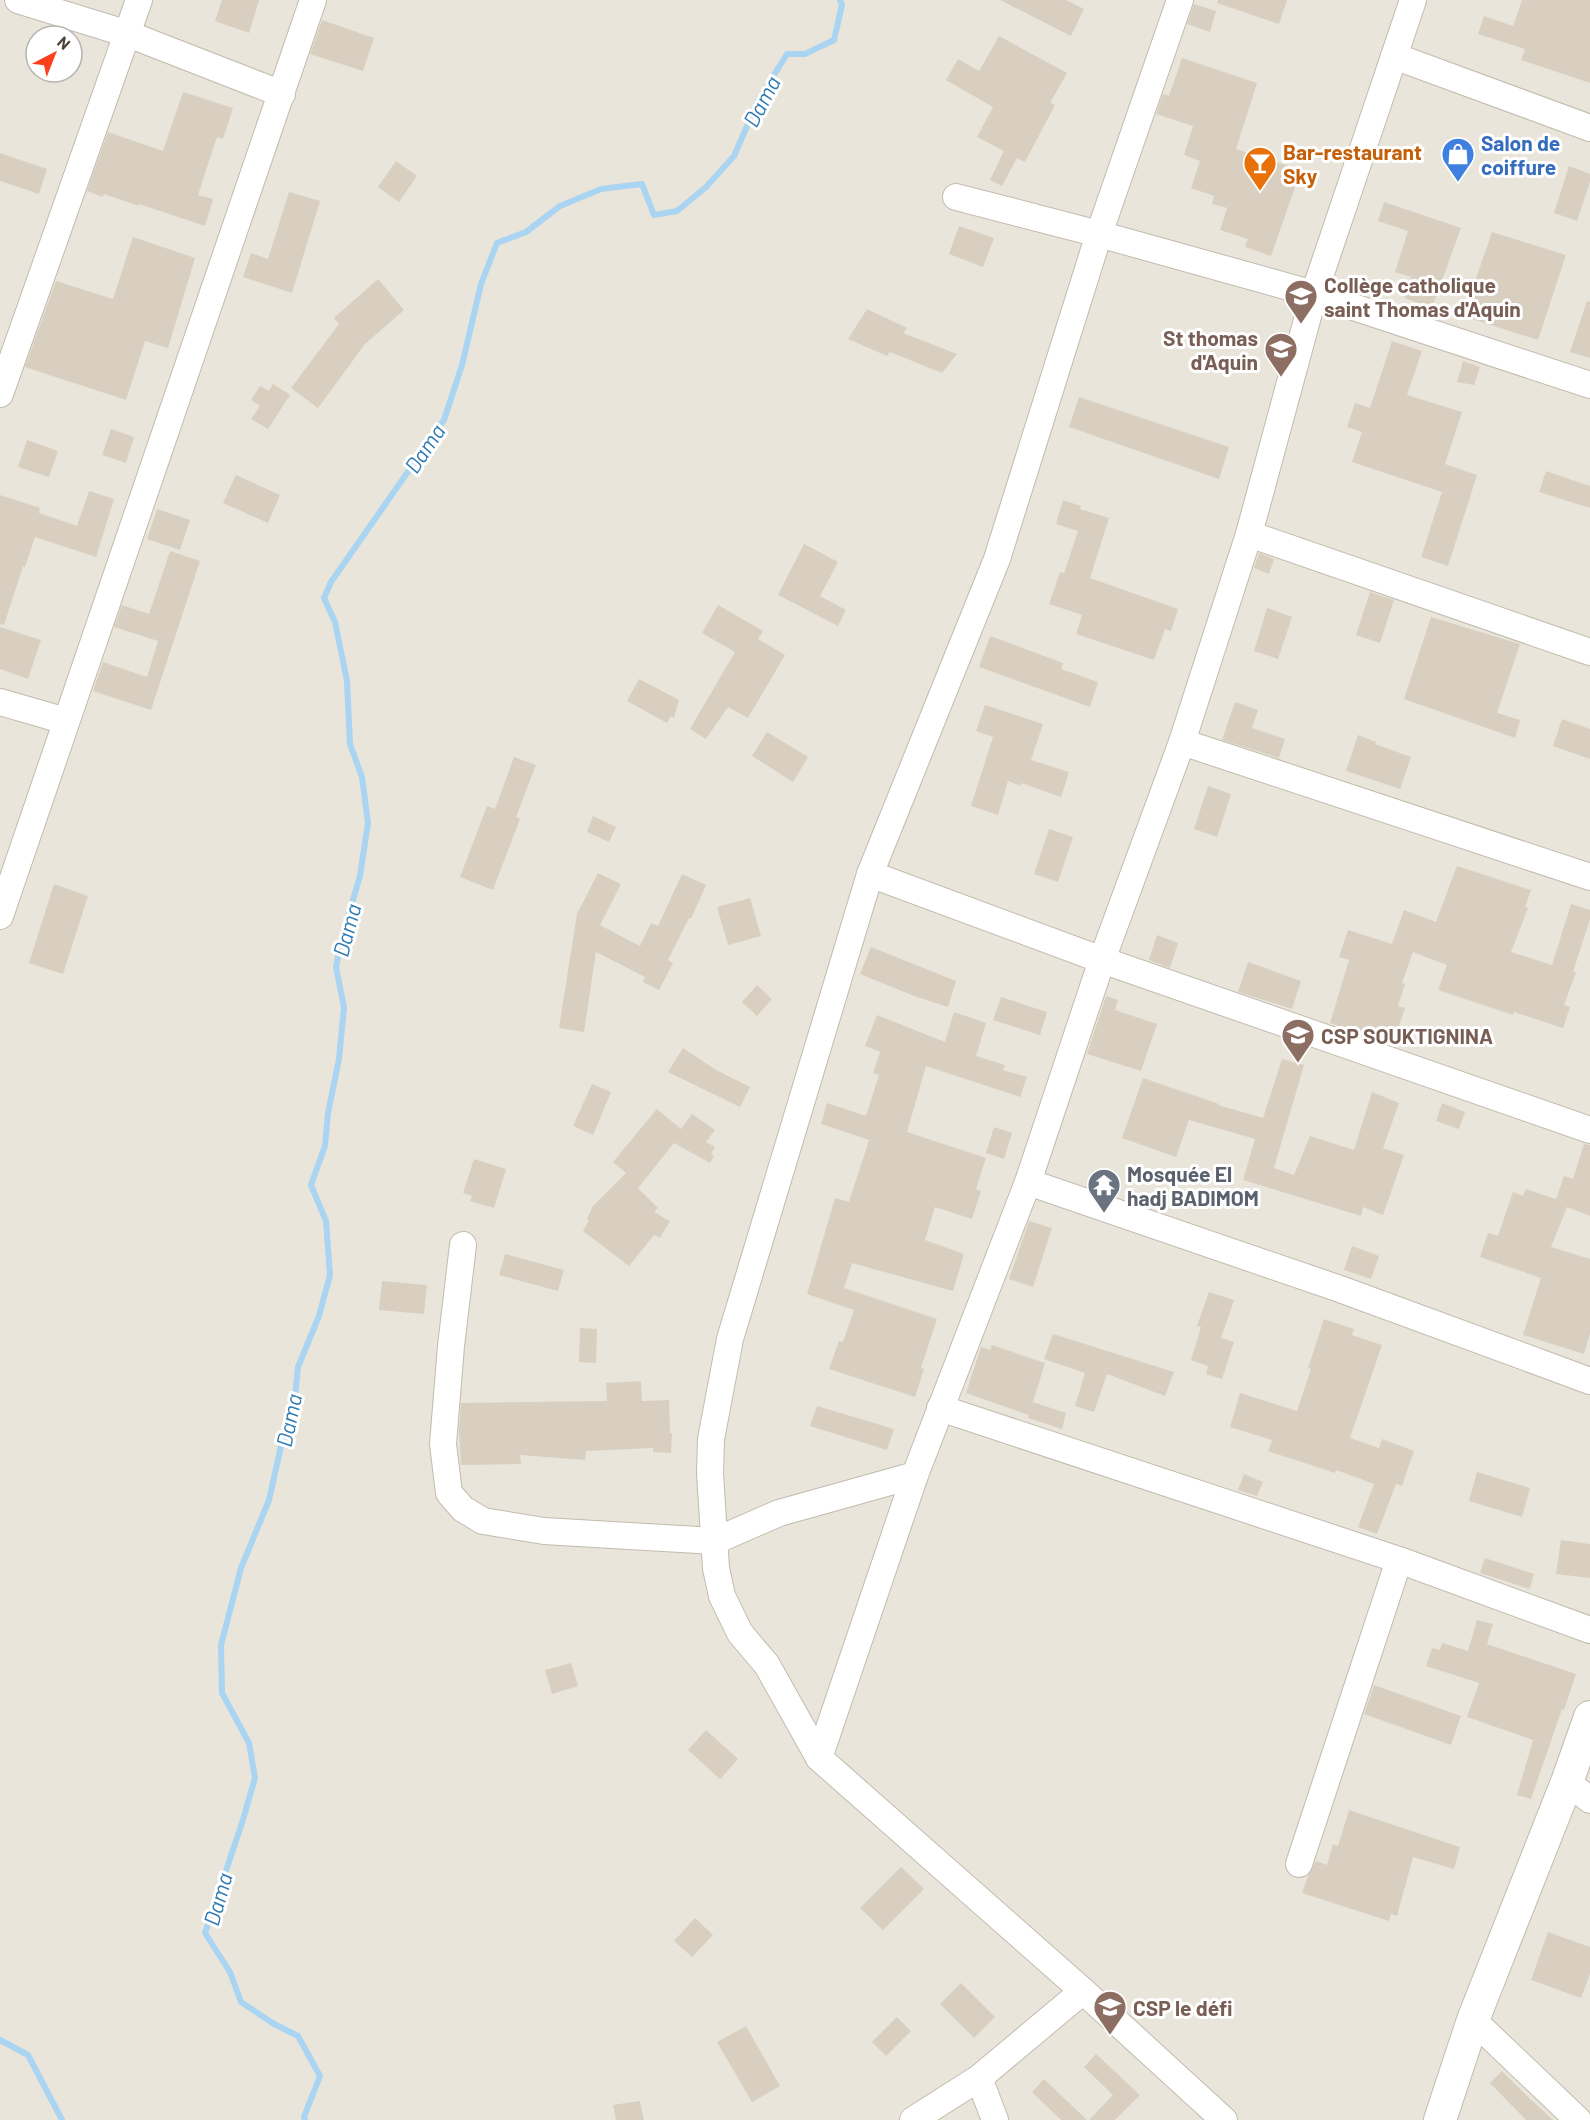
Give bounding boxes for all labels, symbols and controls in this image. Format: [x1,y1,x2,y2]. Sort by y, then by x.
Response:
north arrow [24,24,84,84]
text: N [54,32,75,53]
water label: Dama [737,71,785,131]
place label: Salon de coiffure [1481,130,1560,179]
shop icon: Salon de coiffure [1440,136,1476,183]
place label: Bar-restaurant Sky [1283,139,1422,188]
bar icon: Bar-restaurant Sky [1242,145,1278,192]
place label: Collège catholique saint Thomas d'Aquin [1324,272,1521,321]
school or university icon: Collège catholique saint Thomas d'Aquin [1283,278,1319,325]
place label: St thomas d'Aquin [1163,325,1258,374]
school or university icon: St thomas d'Aquin [1263,331,1299,378]
water label: Dama [398,418,450,478]
water label: Dama [326,901,366,959]
school or university icon: CSP SOUKTIGNINA [1280,1017,1316,1064]
place label: CSP SOUKTIGNINA [1321,1023,1493,1048]
place label: Mosquée El hadj BADIMOM [1127,1161,1259,1210]
temple icon: Mosquée El hadj BADIMOM [1086,1167,1122,1214]
water label: Dama [270,1391,306,1449]
water label: Dama [197,1870,237,1928]
school or university icon: CSP le défi [1092,1989,1128,2036]
place label: CSP le défi [1133,1995,1233,2020]

